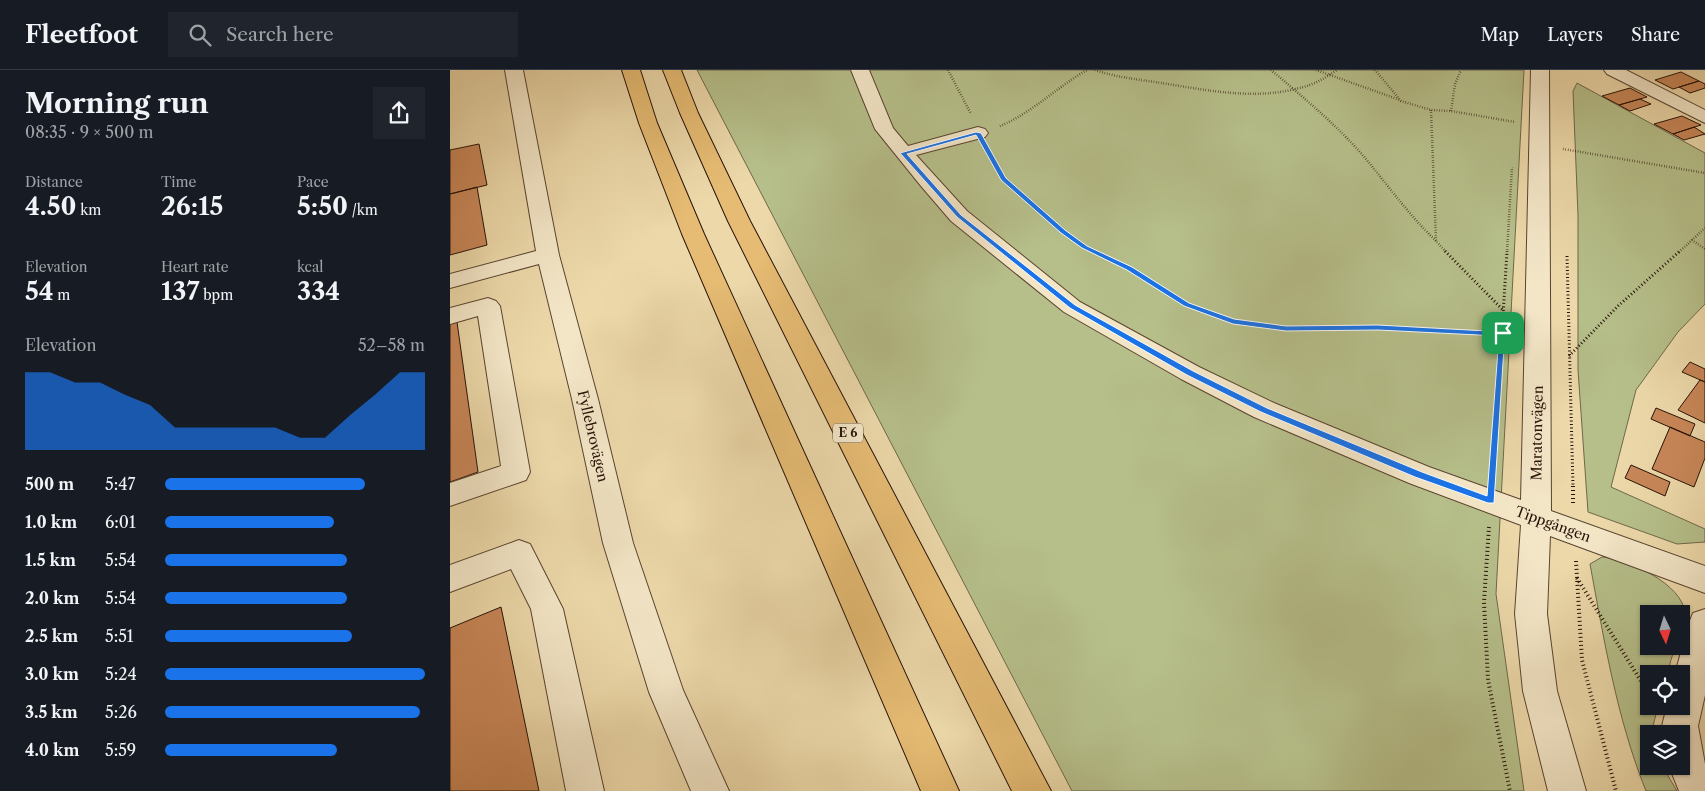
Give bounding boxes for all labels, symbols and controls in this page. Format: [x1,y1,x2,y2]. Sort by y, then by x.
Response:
search box [168,12,518,57]
text: Fleetfoot [25,20,138,49]
icon: search [186,21,214,49]
text: Search here [226,23,334,46]
text: Map [1481,24,1519,46]
text: Layers [1547,24,1603,46]
text: Share [1631,24,1680,46]
text: Morning run [25,86,209,120]
button: share [373,87,425,139]
text: 08:35 · 9 × 500 m [25,122,153,142]
text: Distance [25,173,83,191]
text: Time [161,173,196,191]
text: Pace [297,173,329,191]
text: 4.50 [25,191,76,222]
text: 26:15 [161,191,223,222]
text: 5:50 [297,191,348,222]
text: km [76,201,101,219]
text: /km [348,201,378,219]
text: Elevation [25,258,88,276]
text: Heart rate [161,258,228,276]
text: kcal [297,258,323,276]
text: 54 [25,276,54,307]
text: 137 [161,276,199,307]
text: 334 [297,276,340,307]
text: m [54,286,70,304]
text: bpm [199,286,233,304]
pin [1482,312,1524,354]
icon: arrive [1489,319,1517,347]
text: Elevation [25,335,96,355]
text: 52–58 m [358,335,425,355]
street label: Maratonvägen [1527,385,1547,481]
street label: Fyllebrovägen [574,388,612,484]
road number: E 6 [833,423,863,442]
text: 500 m [25,474,74,494]
text: 5:47 [105,474,135,494]
street label: Tippgången [1513,502,1594,546]
text: 1.0 km [25,512,77,532]
text: 6:01 [105,512,136,532]
text: 1.5 km [25,550,76,570]
text: 5:54 [105,550,136,570]
text: 2.0 km [25,588,79,608]
text: 5:54 [105,588,136,608]
north arrow [1640,605,1690,655]
map controls [1640,605,1690,775]
text: 2.5 km [25,626,78,646]
text: 5:51 [105,626,134,646]
text: 3.0 km [25,664,79,684]
text: 5:24 [105,664,137,684]
button: locate [1640,665,1690,715]
text: 3.5 km [25,702,78,722]
text: 5:26 [105,702,137,722]
button: layers [1640,725,1690,775]
text: 4.0 km [25,740,79,760]
text: 5:59 [105,740,136,760]

